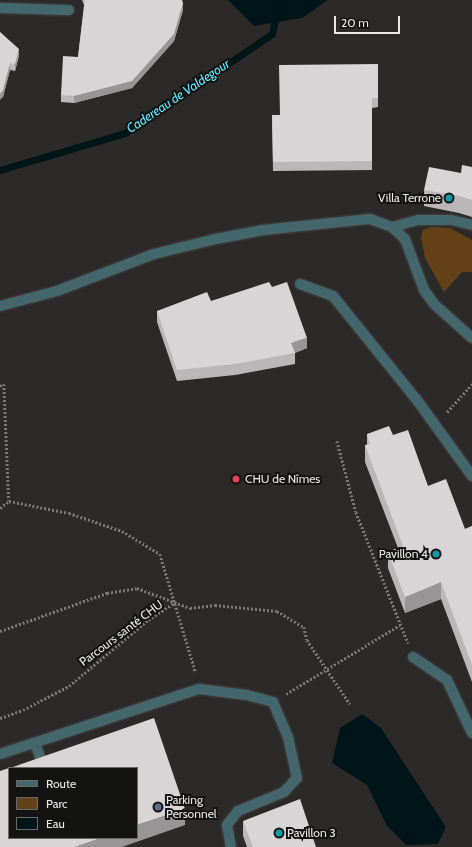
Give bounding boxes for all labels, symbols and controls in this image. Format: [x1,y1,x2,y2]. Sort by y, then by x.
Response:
scale bar [336,8,402,34]
text: 20 m [341,15,369,30]
water label: Cadereau de Valdegour [123,56,233,136]
place label: Villa Terrone [378,191,441,205]
marker: Villa Terrone [444,193,454,203]
place label: CHU de Nîmes [245,472,320,486]
marker: CHU de Nîmes [230,473,242,485]
place label: Pavillon 4 [379,547,428,561]
marker: Pavillon 4 [431,549,441,559]
street label: Parcours santé CHU [77,597,165,669]
legend [8,767,138,839]
text: Route [46,776,76,791]
place label: Parking Personnel [166,793,217,821]
text: Parc [46,796,68,811]
marker: Parking Personnel [153,802,163,812]
text: Eau [46,816,65,831]
place label: Pavillon 3 [287,826,336,840]
marker: Pavillon 3 [274,828,284,838]

